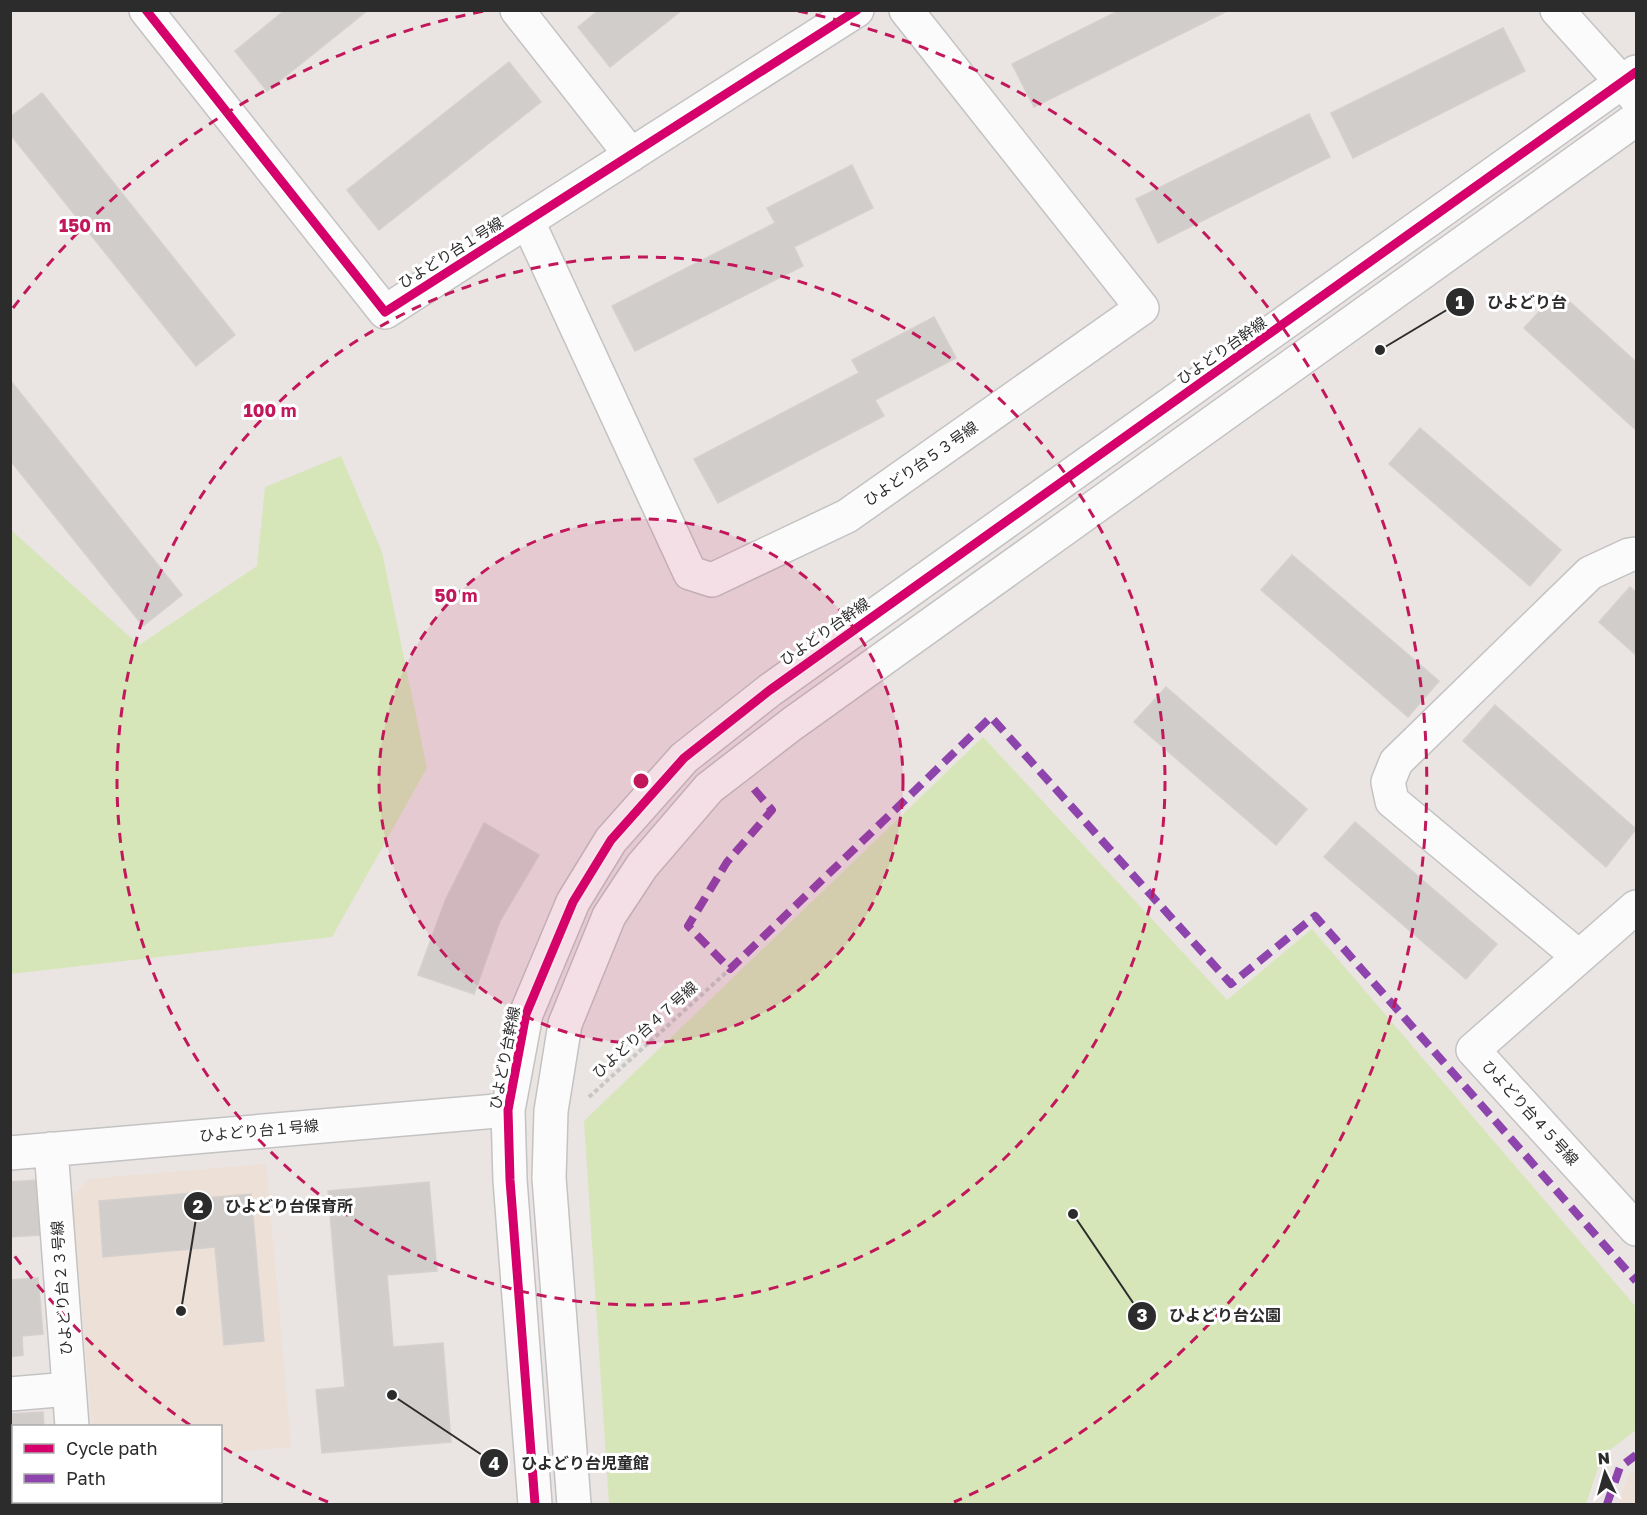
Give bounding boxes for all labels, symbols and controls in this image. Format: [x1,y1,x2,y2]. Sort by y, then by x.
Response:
street label: ひよどり台１号線 [395,213,506,292]
text: 150 m [59,214,111,236]
callout: ひよどり台 [1445,285,1579,319]
text: 1 [1455,291,1465,313]
text: ひよどり台 [1487,292,1567,312]
street label: ひよどり台幹線 [1173,313,1270,388]
text: 100 m [244,399,296,421]
street label: ひよどり台５３号線 [860,417,981,509]
text: 50 m [435,584,477,606]
street label: ひよどり台幹線 [776,594,873,669]
centre of rings [631,771,651,791]
street label: ひよどり台４７号線 [588,977,701,1081]
street label: ひよどり台幹線 [485,1005,523,1111]
street label: ひよどり台４５号線 [1479,1056,1583,1169]
street label: ひよどり台１号線 [198,1116,319,1144]
callout: ひよどり台保育所 [183,1189,365,1223]
text: 2 [193,1195,204,1217]
text: ひよどり台保育所 [225,1196,353,1216]
street label: ひよどり台２３号線 [47,1220,75,1356]
callout: ひよどり台公園 [1127,1299,1293,1333]
text: 3 [1137,1304,1148,1326]
text: ひよどり台公園 [1169,1305,1281,1325]
legend [12,1425,222,1503]
text: Cycle path [66,1437,158,1459]
north arrow [1575,1443,1635,1503]
callout: ひよどり台児童館 [479,1446,661,1480]
text: N [1597,1448,1611,1469]
text: 4 [488,1452,500,1474]
text: ひよどり台児童館 [521,1453,649,1473]
text: Path [66,1467,106,1489]

